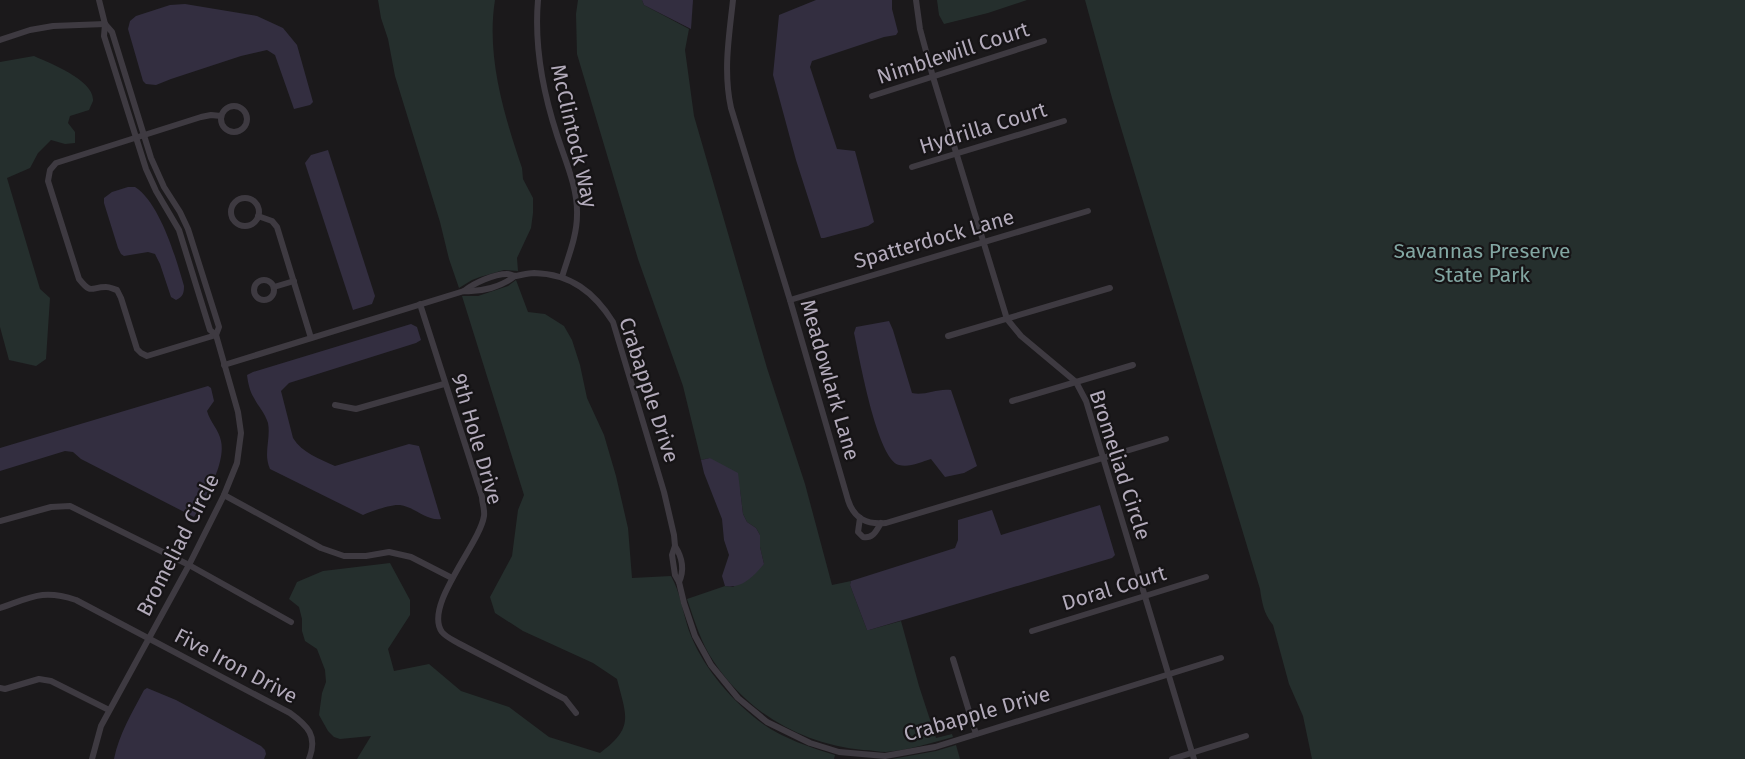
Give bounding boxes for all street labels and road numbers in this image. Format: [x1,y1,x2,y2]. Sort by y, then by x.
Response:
street label: Nimblewill Court [874,16,1033,90]
street label: McClintock Way [545,62,603,211]
street label: Hydrilla Court [916,96,1050,160]
street label: Spatterdock Lane [851,204,1017,274]
street label: Meadowlark Lane [795,297,865,463]
street label: Crabapple Drive [613,314,685,466]
street label: 9th Hole Drive [446,370,508,508]
street label: Bromeliad Circle [1083,387,1157,543]
street label: Bromeliad Circle [131,469,225,621]
street label: Doral Court [1059,560,1170,616]
street label: Five Iron Drive [170,623,302,709]
street label: Crabapple Drive [901,681,1053,747]

